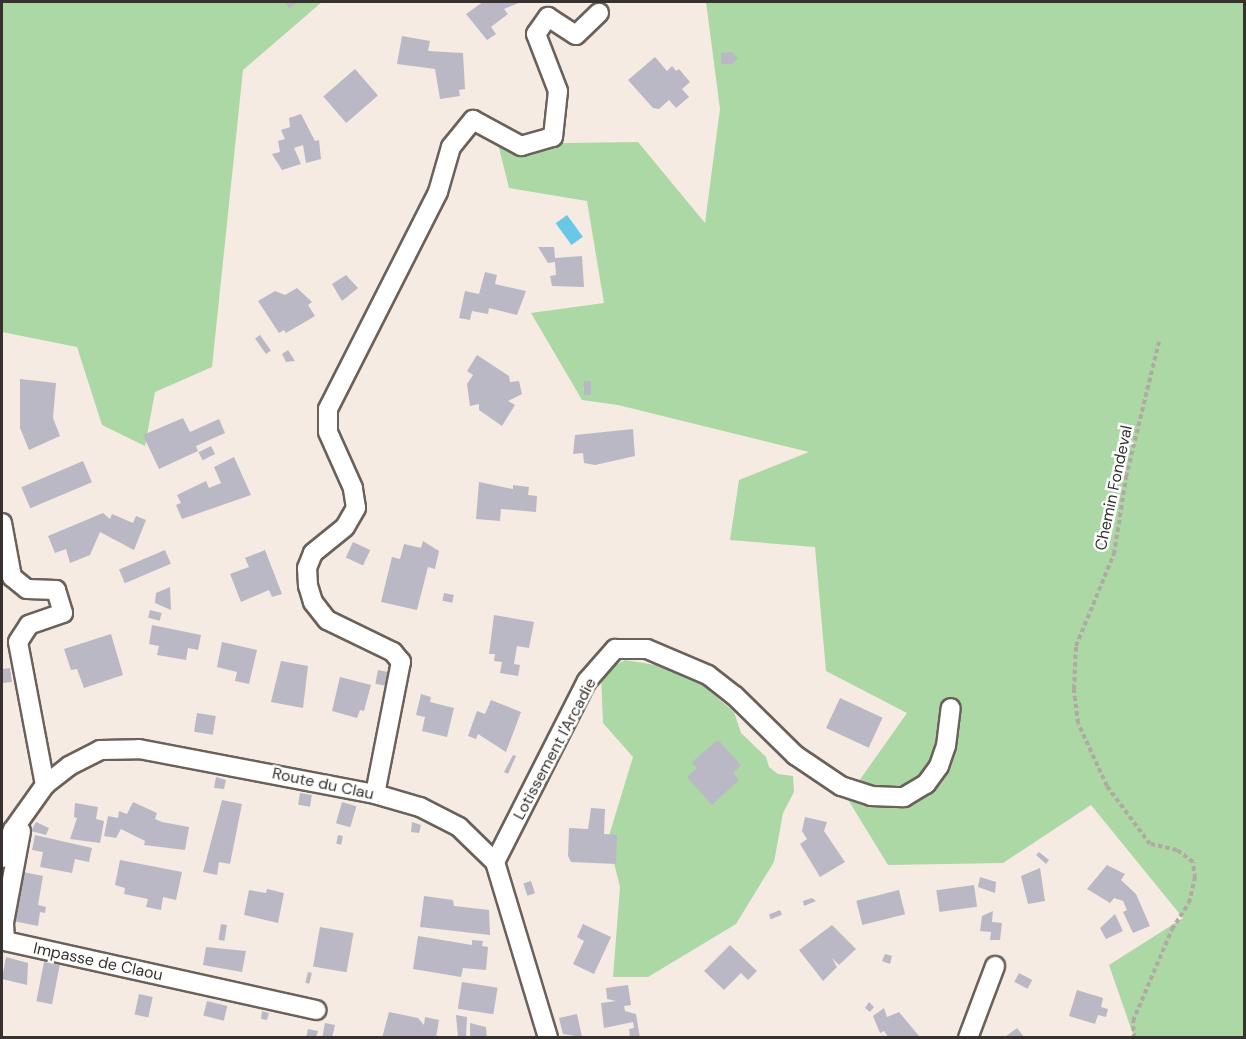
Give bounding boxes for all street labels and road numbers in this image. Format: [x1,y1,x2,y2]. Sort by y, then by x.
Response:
street label: Chemin Fondeval [1091,424,1137,552]
street label: Lotissement l'Arcadie [509,675,601,823]
street label: Route du Clau [270,764,376,804]
street label: Impasse de Claou [31,939,165,985]

